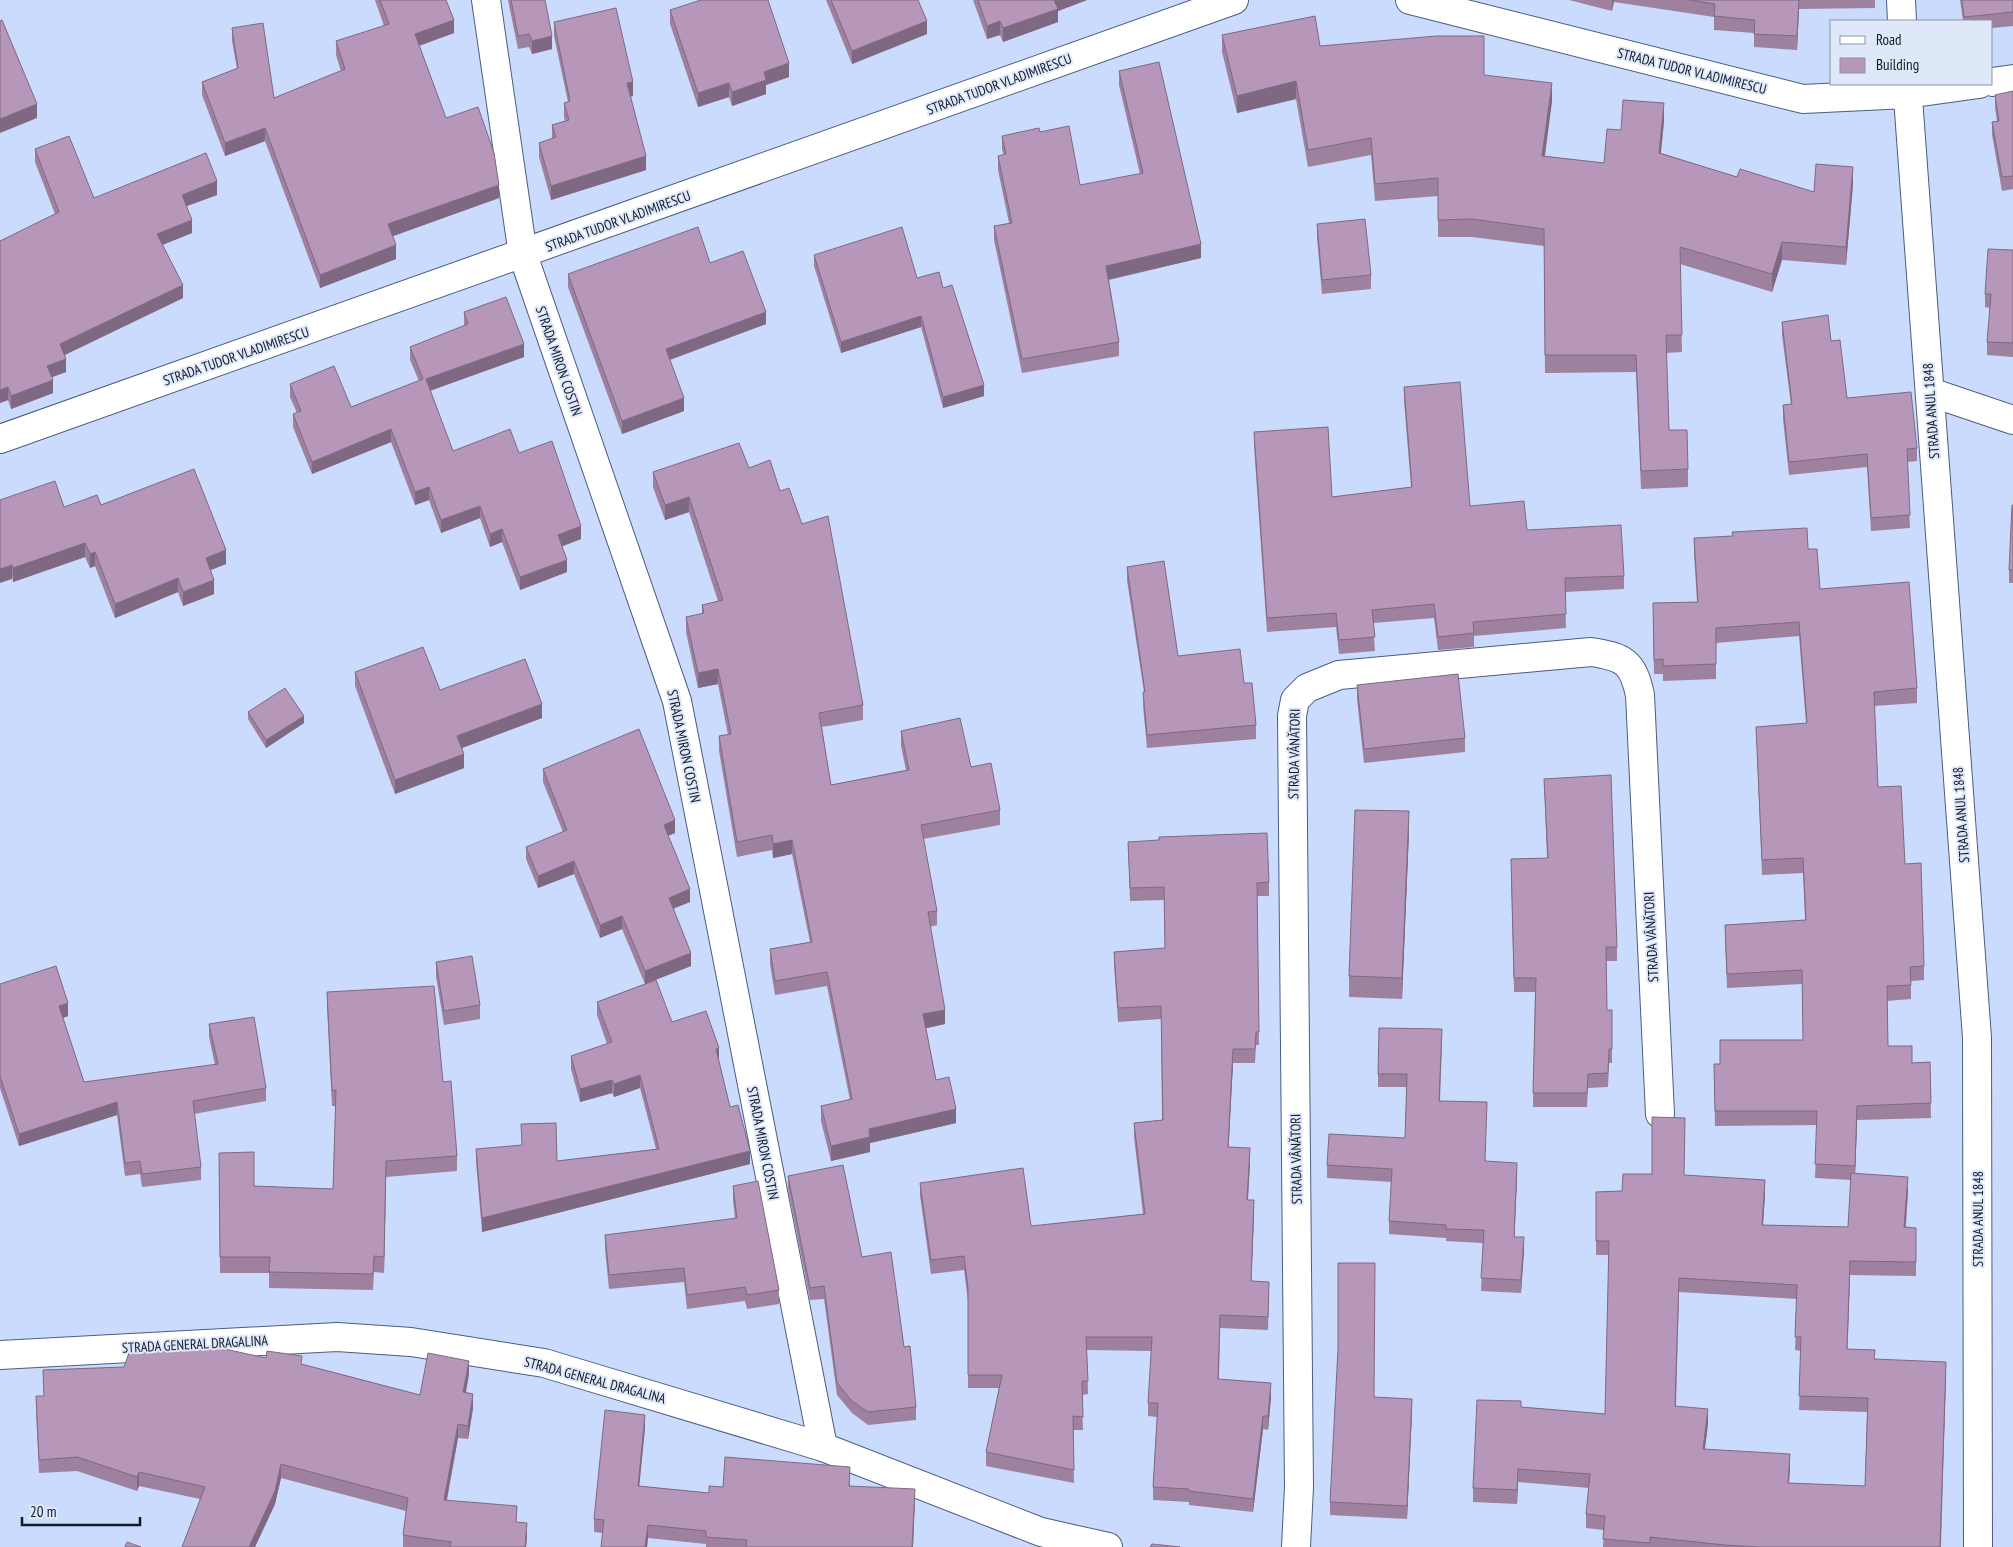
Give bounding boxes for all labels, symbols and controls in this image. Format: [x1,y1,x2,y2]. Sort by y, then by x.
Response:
legend [1830,20,1993,85]
text: Road [1876,30,1902,49]
street label: STRADA TUDOR VLADIMIRESCU [1615,44,1769,98]
street label: STRADA TUDOR VLADIMIRESCU [924,49,1074,119]
text: Building [1876,55,1919,74]
street label: STRADA TUDOR VLADIMIRESCU [543,186,693,256]
street label: STRADA MIRON COSTIN [532,304,586,418]
street label: STRADA TUDOR VLADIMIRESCU [161,323,311,389]
street label: STRADA ANUL 1848 [1919,362,1943,460]
street label: STRADA MIRON COSTIN [663,688,705,804]
street label: STRADA VÂNĂTORI [1284,709,1304,799]
street label: STRADA ANUL 1848 [1949,766,1973,864]
street label: STRADA VÂNĂTORI [1640,891,1662,983]
street label: STRADA MIRON COSTIN [743,1085,783,1201]
street label: STRADA VÂNĂTORI [1286,1114,1306,1204]
street label: STRADA ANUL 1848 [1969,1171,1987,1267]
street label: STRADA GENERAL DRAGALINA [122,1331,269,1357]
street label: STRADA GENERAL DRAGALINA [522,1352,668,1408]
scale bar [22,1494,140,1526]
text: 20 m [30,1502,56,1521]

